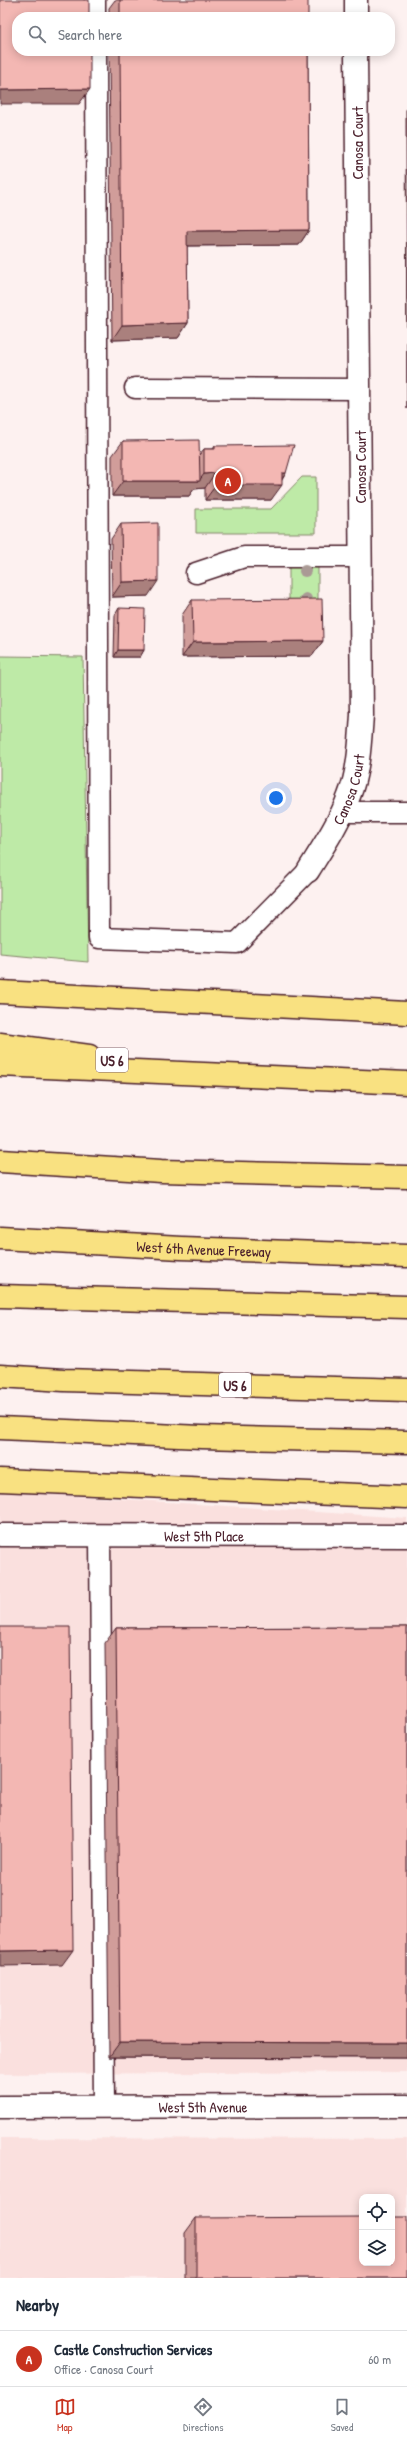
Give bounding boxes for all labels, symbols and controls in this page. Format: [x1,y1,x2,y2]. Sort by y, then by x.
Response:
search box [12,12,395,56]
icon: search [26,23,48,45]
text: Search here [58,24,122,45]
street label: Canosa Court [347,106,368,180]
street label: Canosa Court [350,430,371,504]
pin: A [215,466,241,496]
street label: Canosa Court [327,752,369,828]
your location [266,788,286,808]
road number: US 6 [96,1048,128,1072]
street label: West 6th Avenue Freeway [136,1235,271,1262]
road number: US 6 [219,1373,251,1397]
street label: West 5th Place [164,1525,244,1546]
street label: West 5th Avenue [158,2096,248,2117]
map controls [359,2194,395,2266]
button: locate [359,2194,395,2230]
button: layers [359,2230,395,2266]
text: Nearby [16,2293,59,2316]
text: Castle Construction Services [54,2339,212,2360]
text: A [26,2350,32,2368]
text: 60 m [368,2350,391,2368]
text: Office · Canosa Court [54,2360,153,2378]
tab: Map [54,2396,76,2434]
tab: Directions [183,2396,224,2434]
tab: Saved [331,2396,353,2434]

